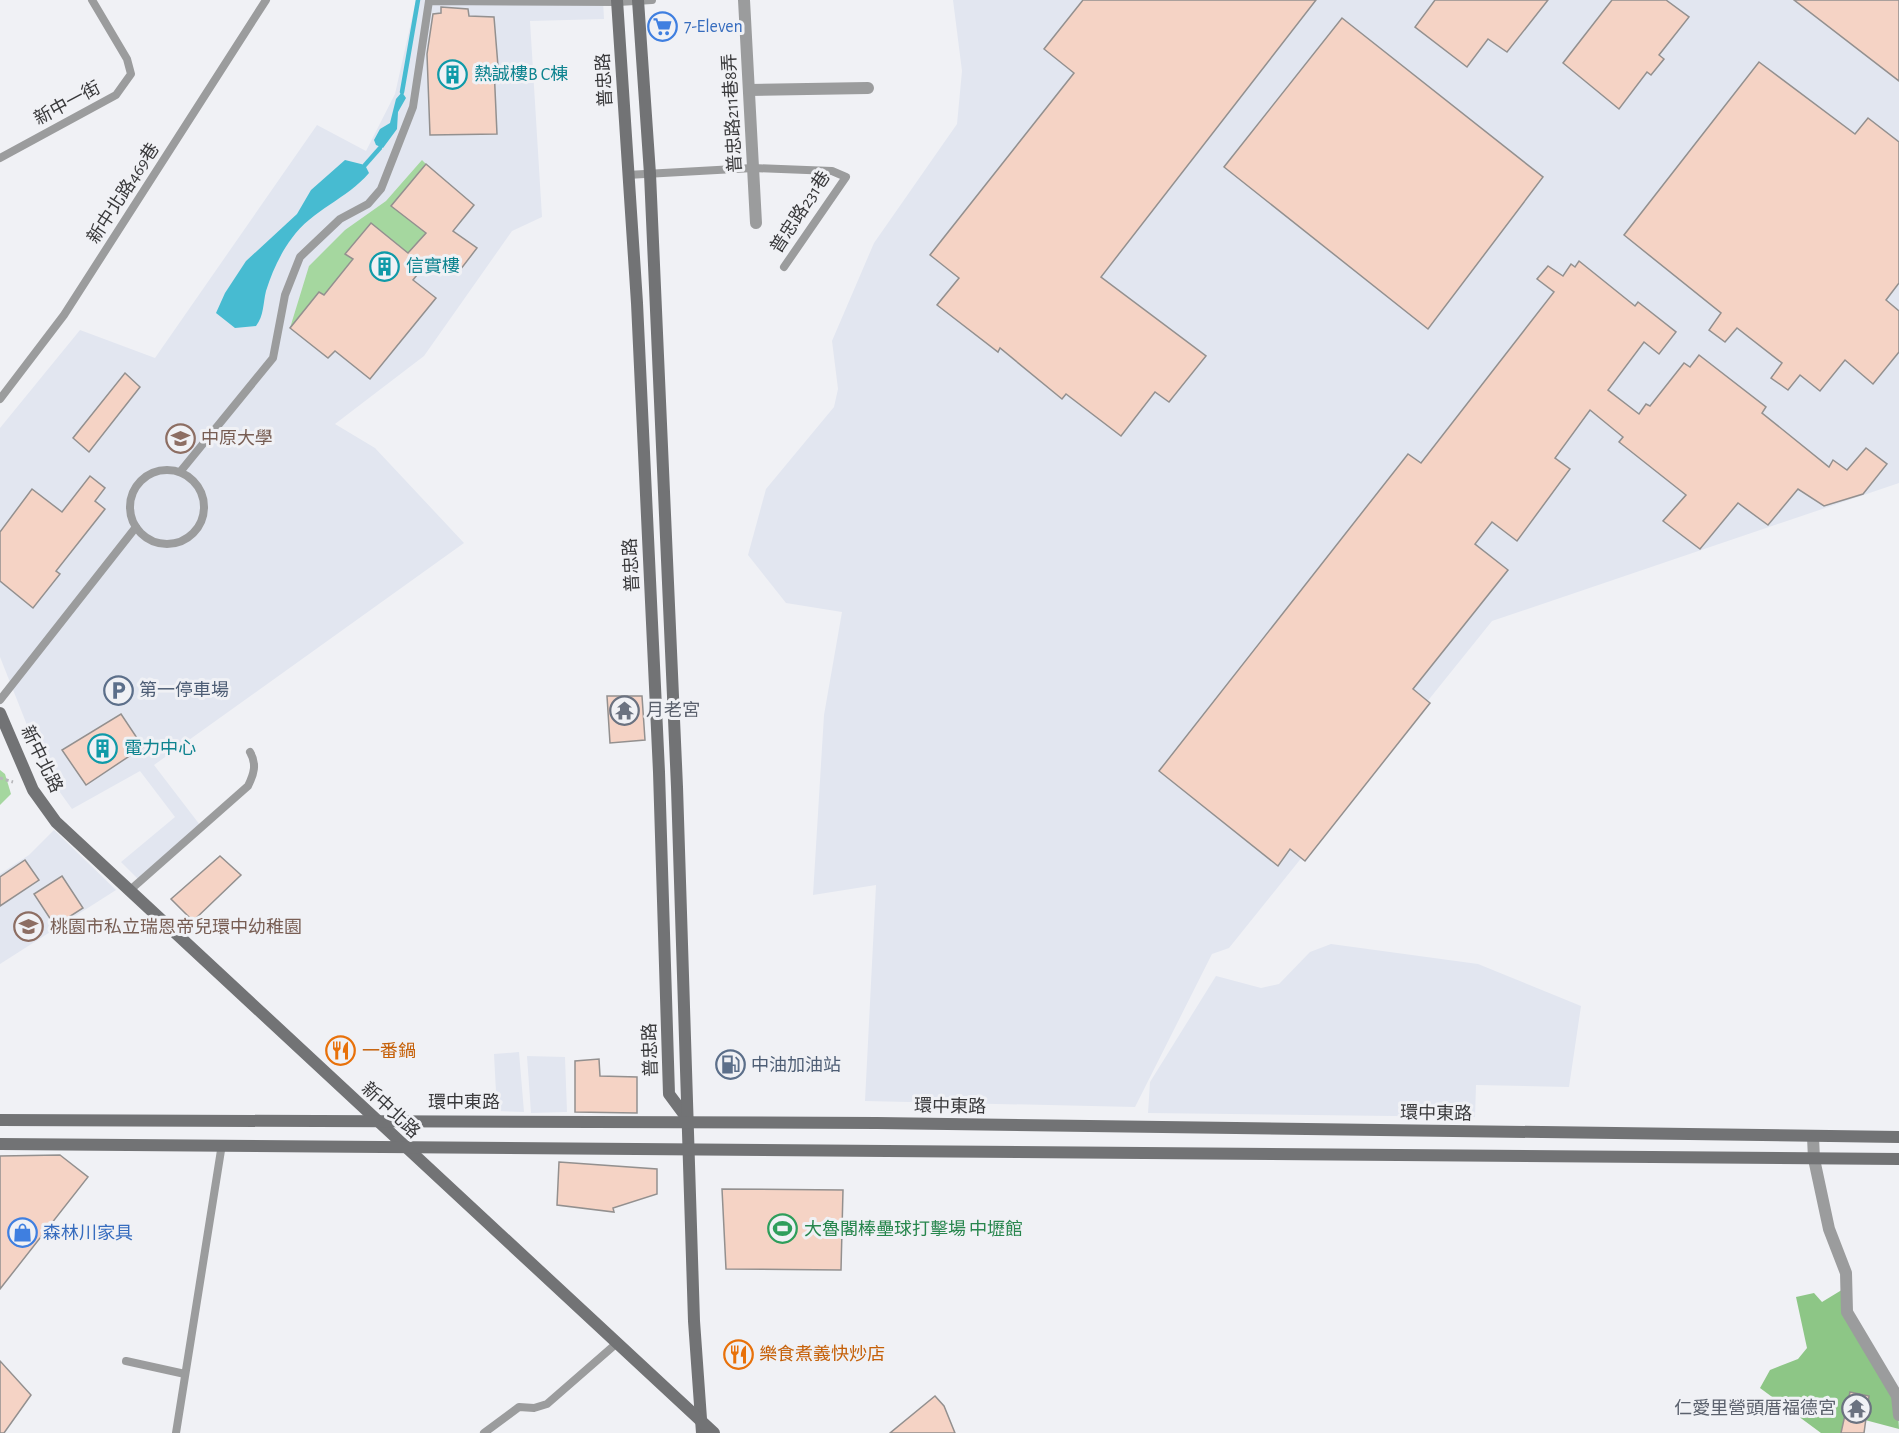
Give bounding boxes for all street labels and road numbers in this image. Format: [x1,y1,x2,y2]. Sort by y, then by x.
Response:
street label: 普忠路 [593,53,615,107]
street label: 普忠路211巷8弄 [719,53,745,173]
street label: 新中一街 [31,77,103,129]
street label: 新中北路469巷 [83,139,163,247]
street label: 普忠路231巷 [766,167,834,257]
street label: 普忠路 [620,538,642,592]
street label: 新中北路 [17,722,67,796]
street label: 普忠路 [639,1023,661,1077]
street label: 新中北路 [358,1078,424,1142]
street label: 環中東路 [428,1092,500,1112]
street label: 環中東路 [914,1095,986,1117]
street label: 環中東路 [1400,1102,1472,1124]

